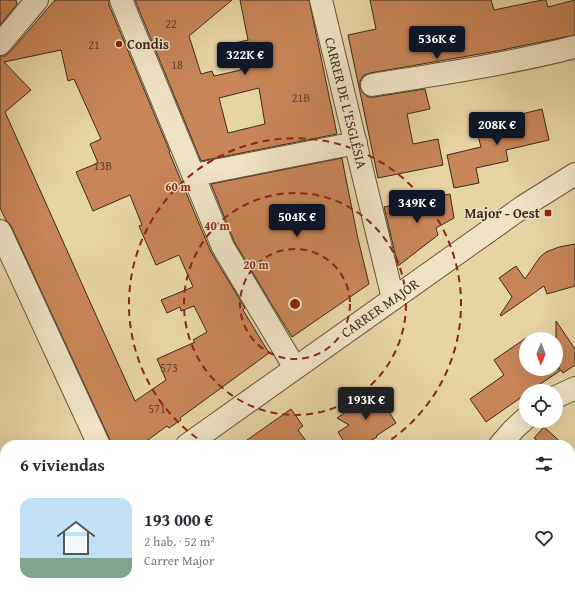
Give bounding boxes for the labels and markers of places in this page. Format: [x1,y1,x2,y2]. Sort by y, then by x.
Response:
pin: 536K € [404,26,470,60]
place label: Condis [127,34,169,54]
marker: Condis [114,39,124,49]
pin: 322K € [212,42,278,76]
pin: 208K € [464,112,530,146]
pin: 349K € [384,190,450,224]
place label: Major - Oest [465,203,541,223]
pin: 504K € [264,204,330,238]
marker: Major - Oest [543,208,553,218]
centre of rings [288,297,302,311]
pin: 193K € [333,387,399,421]

